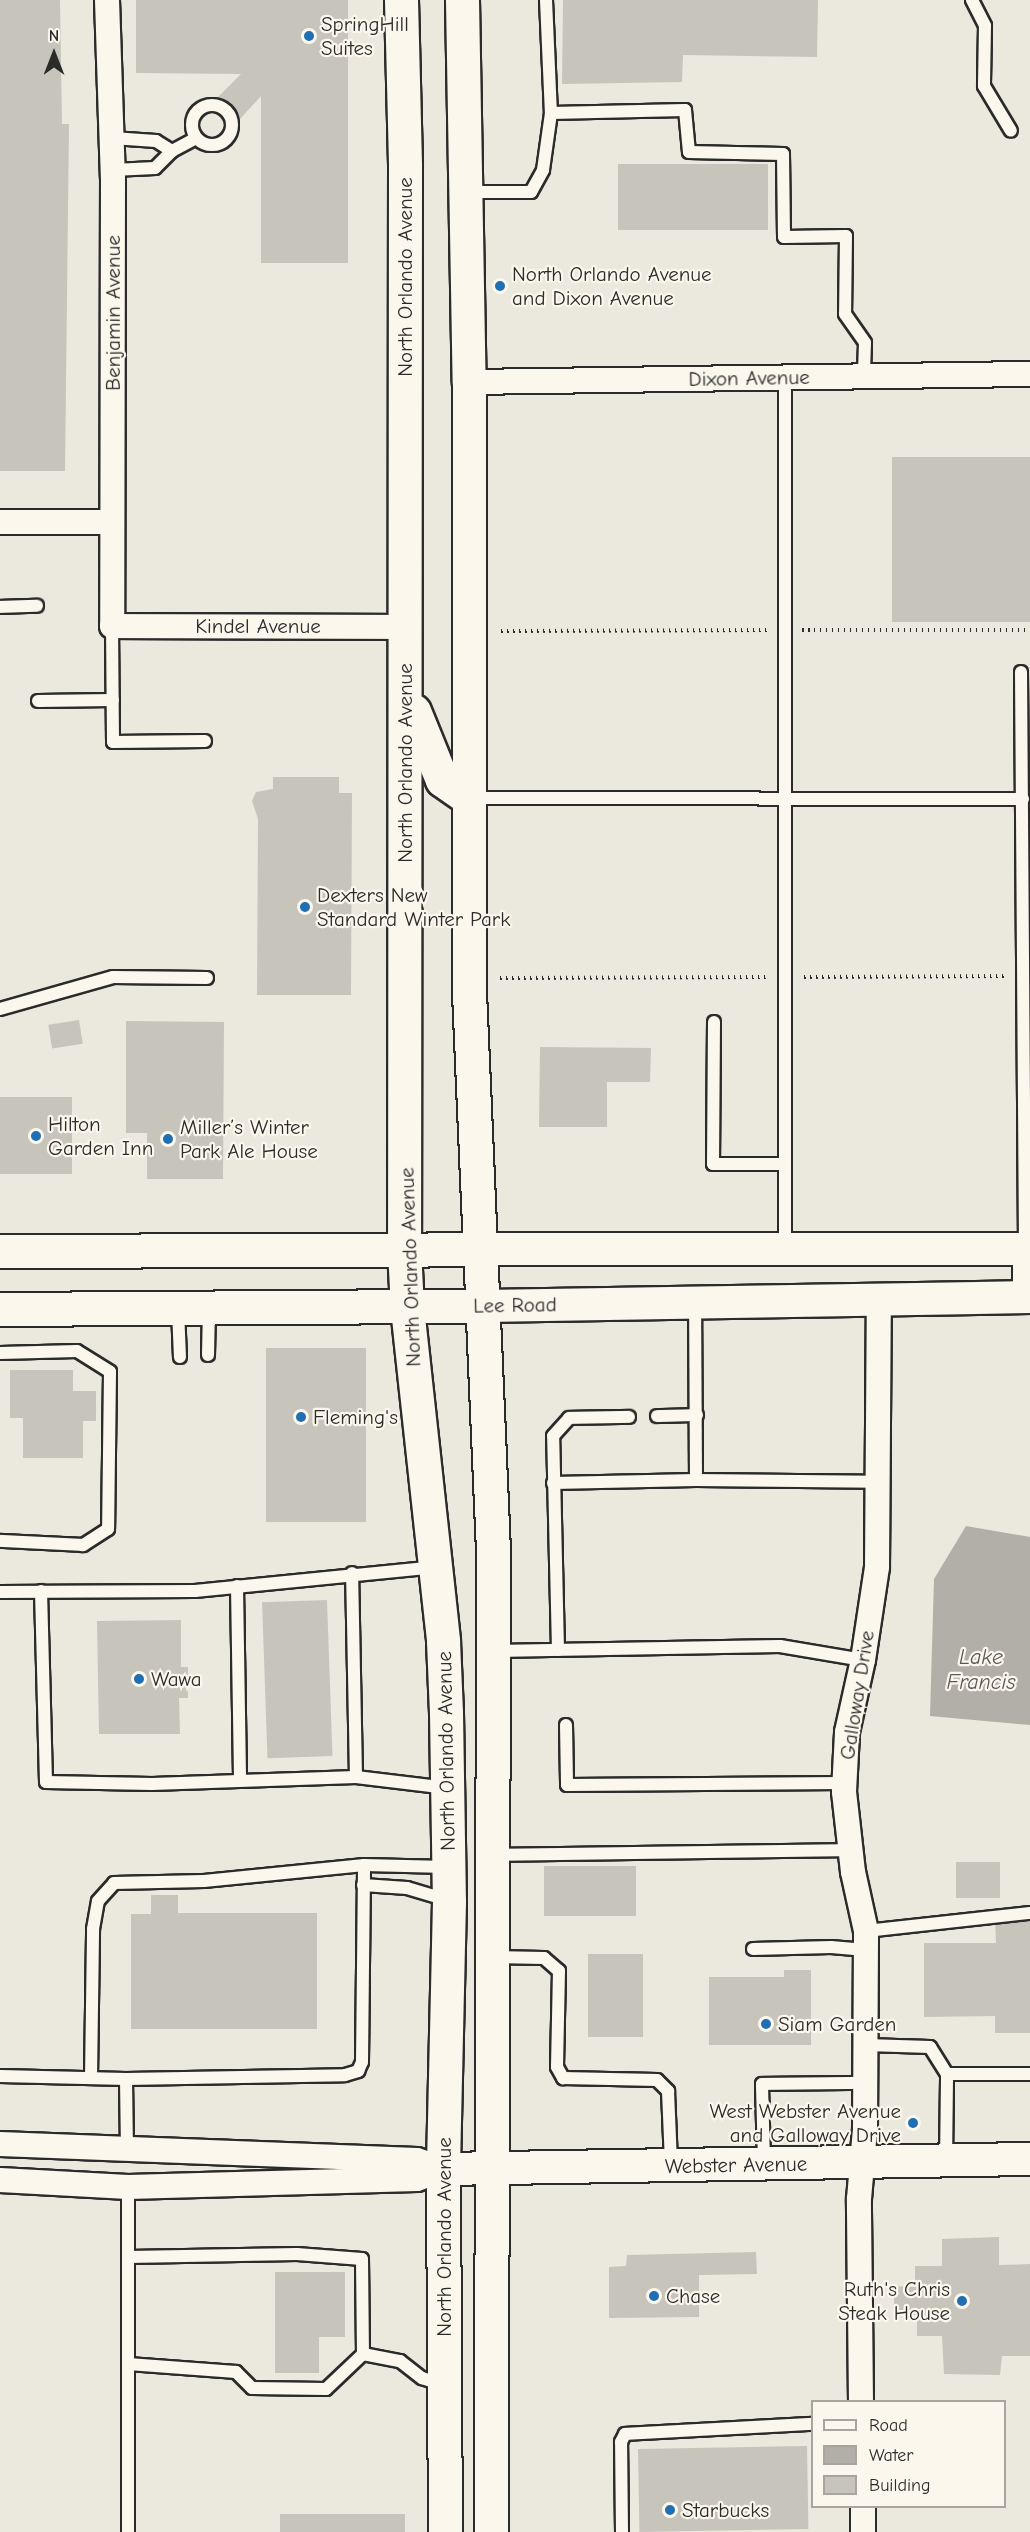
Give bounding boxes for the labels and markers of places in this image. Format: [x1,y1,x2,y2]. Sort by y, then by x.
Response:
place label: SpringHill Suites [321,11,409,61]
marker: SpringHill Suites [302,29,316,43]
place label: North Orlando Avenue and Dixon Avenue [512,261,712,311]
marker: North Orlando Avenue and Dixon Avenue [493,279,507,293]
place label: Dexters New Standard Winter Park [317,882,510,932]
marker: Dexters New Standard Winter Park [298,900,312,914]
place label: Hilton Garden Inn [48,1111,153,1161]
place label: Miller’s Winter Park Ale House [180,1114,318,1164]
marker: Hilton Garden Inn [29,1129,43,1143]
marker: Miller’s Winter Park Ale House [161,1132,175,1146]
place label: Fleming's [313,1404,398,1430]
marker: Fleming's [294,1410,308,1424]
place label: Wawa [151,1666,202,1692]
marker: Wawa [132,1672,146,1686]
place label: Siam Garden [778,2011,896,2037]
marker: Siam Garden [759,2017,773,2031]
place label: West Webster Avenue and Galloway Drive [710,2098,901,2148]
marker: West Webster Avenue and Galloway Drive [906,2116,920,2130]
place label: Ruth's Chris Steak House [838,2276,950,2326]
place label: Chase [666,2283,720,2309]
marker: Chase [647,2289,661,2303]
marker: Ruth's Chris Steak House [955,2294,969,2308]
place label: Starbucks [682,2497,769,2523]
marker: Starbucks [663,2503,677,2517]

